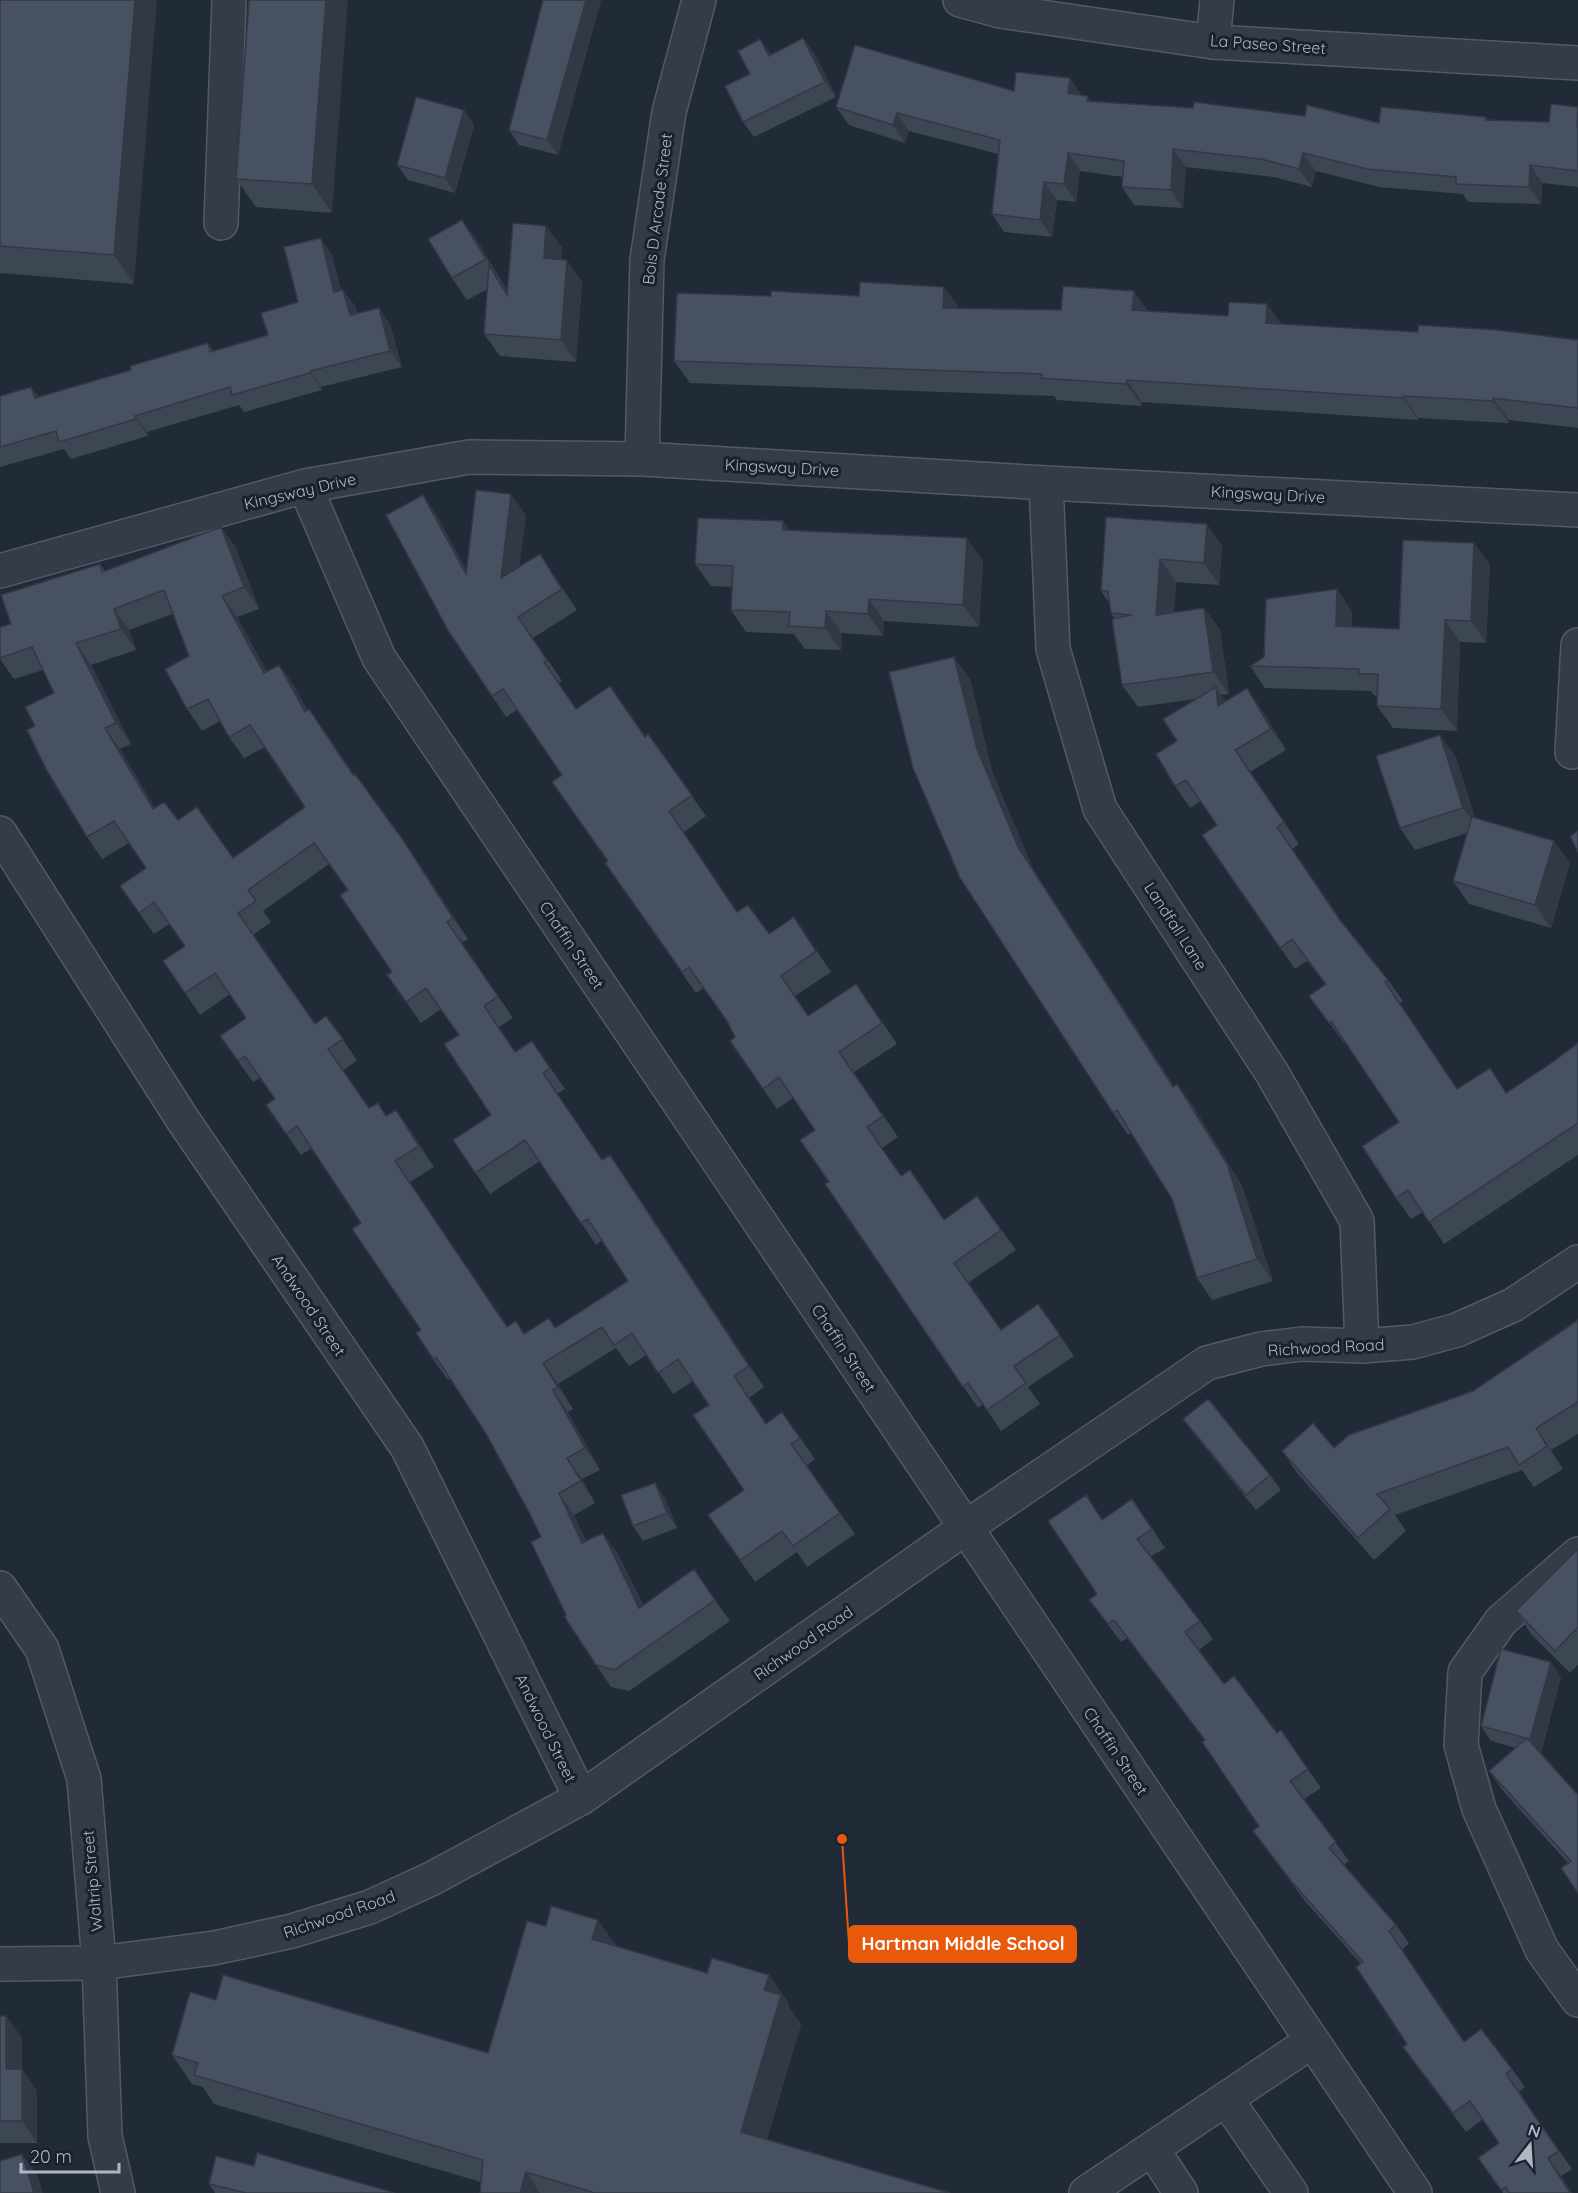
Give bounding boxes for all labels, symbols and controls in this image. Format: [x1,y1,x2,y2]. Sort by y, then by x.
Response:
street label: La Paseo Street [1209,30,1327,58]
street label: Bois D Arcade Street [638,132,676,286]
street label: Kingsway Drive [724,454,840,480]
street label: Kingsway Drive [242,468,358,514]
street label: Kingsway Drive [1210,481,1326,507]
street label: Landfall Lane [1140,878,1212,974]
street label: Chaffin Street [535,897,609,993]
street label: Andwood Street [268,1250,350,1360]
street label: Chaffin Street [807,1300,881,1396]
street label: Richwood Road [1267,1334,1385,1360]
street label: Richwood Road [749,1601,857,1685]
street label: Andwood Street [511,1670,581,1786]
street label: Chaffin Street [1079,1703,1153,1799]
street label: Waltrip Street [78,1830,106,1932]
street label: Richwood Road [281,1886,397,1942]
callout: Hartman Middle School [849,1926,1076,1962]
text: Hartman Middle School [861,1932,1065,1955]
north arrow [1500,2115,1560,2175]
text: N [1526,2119,1543,2142]
scale bar [21,2136,118,2174]
text: 20 m [30,2145,72,2168]

